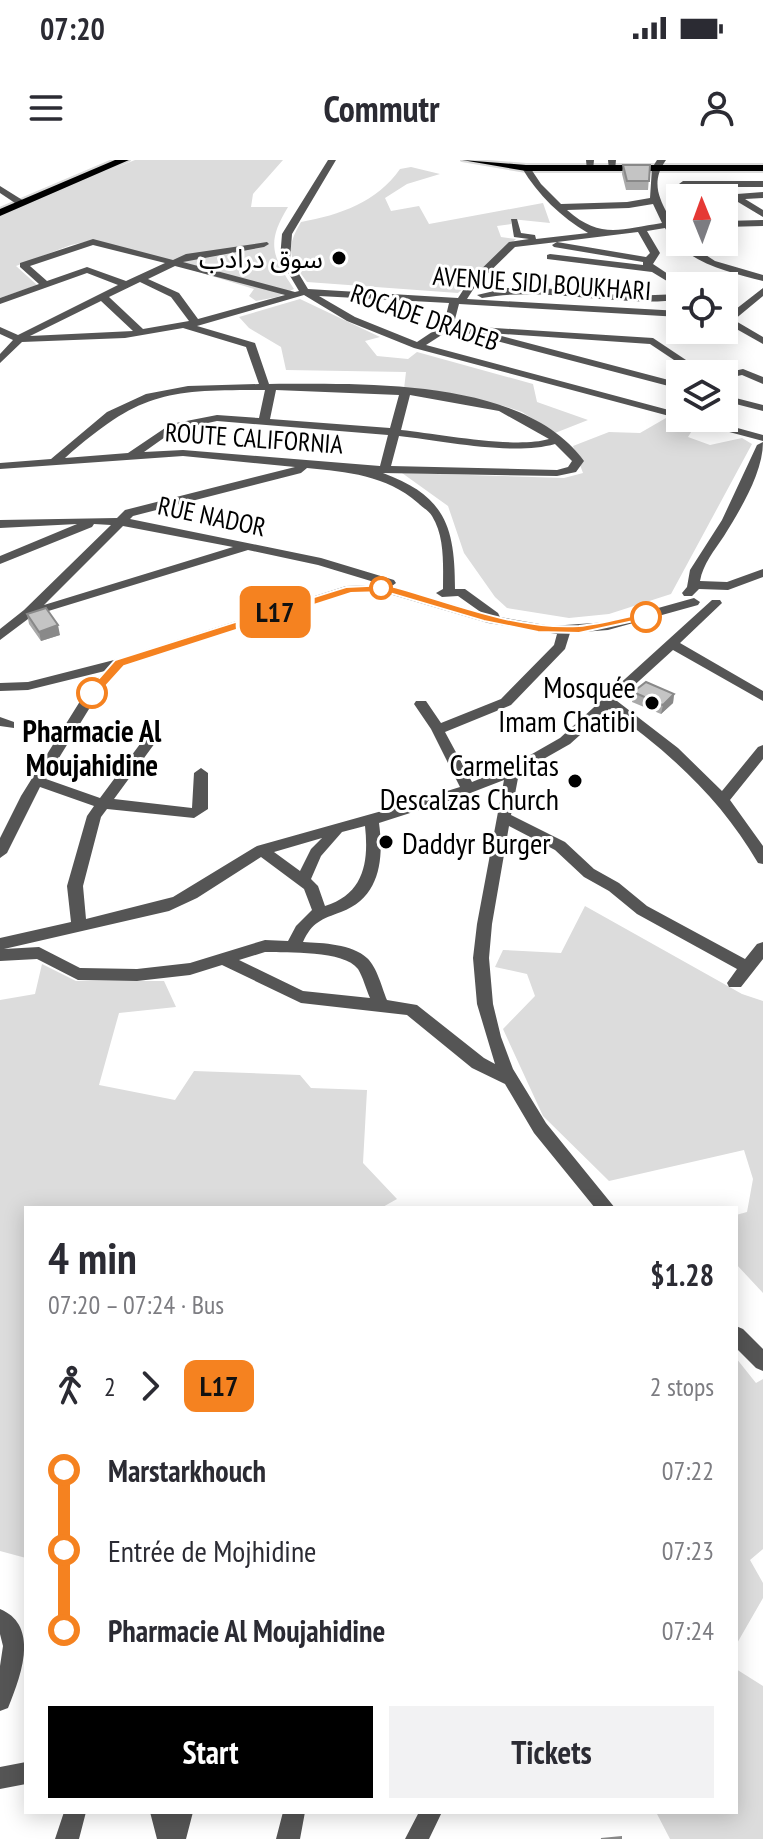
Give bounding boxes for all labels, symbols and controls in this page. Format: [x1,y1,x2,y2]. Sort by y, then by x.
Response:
text: 07:20 [40,9,105,48]
text: Commutr [323,85,440,132]
icon: menu [24,86,68,130]
icon: person [695,86,739,130]
north arrow [666,184,738,256]
map controls [666,184,738,432]
place label: سوق درادب [199,242,323,275]
marker: سوق درادب [330,249,348,267]
street label: AVENUE SIDI BOUKHARI [432,259,652,307]
button: locate [666,272,738,344]
street label: ROCADE DRADEB [346,276,504,358]
button: layers [666,360,738,432]
street label: ROUTE CALIFORNIA [164,415,345,461]
street label: RUE NADOR [155,488,269,544]
unlabelled marker [370,577,392,599]
line badge: L17 [229,586,321,638]
text: L17 [256,593,294,630]
unlabelled marker [631,602,661,632]
place label: Mosquée Imam Chatibi [498,667,636,740]
marker: Pharmacie Al Moujahidine [77,678,107,708]
marker: Mosquée Imam Chatibi [643,694,661,712]
place label: Pharmacie Al Moujahidine [23,711,162,784]
place label: Carmelitas Descalzas Church [380,745,559,818]
marker: Carmelitas Descalzas Church [566,772,584,790]
place label: Daddyr Burger [402,823,551,862]
marker: Daddyr Burger [377,833,395,851]
text: 4 min [48,1229,137,1286]
text: $1.28 [650,1255,714,1294]
text: 07:20 – 07:24 · Bus [48,1288,224,1321]
icon: walk [48,1364,92,1408]
icon: forward [128,1364,172,1408]
text: L17 [200,1367,238,1404]
text: 2 [104,1370,116,1403]
text: 2 stops [650,1370,714,1403]
text: Marstarkhouch [108,1451,266,1490]
text: 07:22 [662,1454,714,1487]
text: Entrée de Mojhidine [108,1531,316,1570]
text: 07:23 [662,1534,714,1567]
text: Pharmacie Al Moujahidine [108,1611,385,1650]
text: 07:24 [662,1614,714,1647]
button: Start [48,1706,373,1798]
button: Tickets [389,1706,714,1798]

